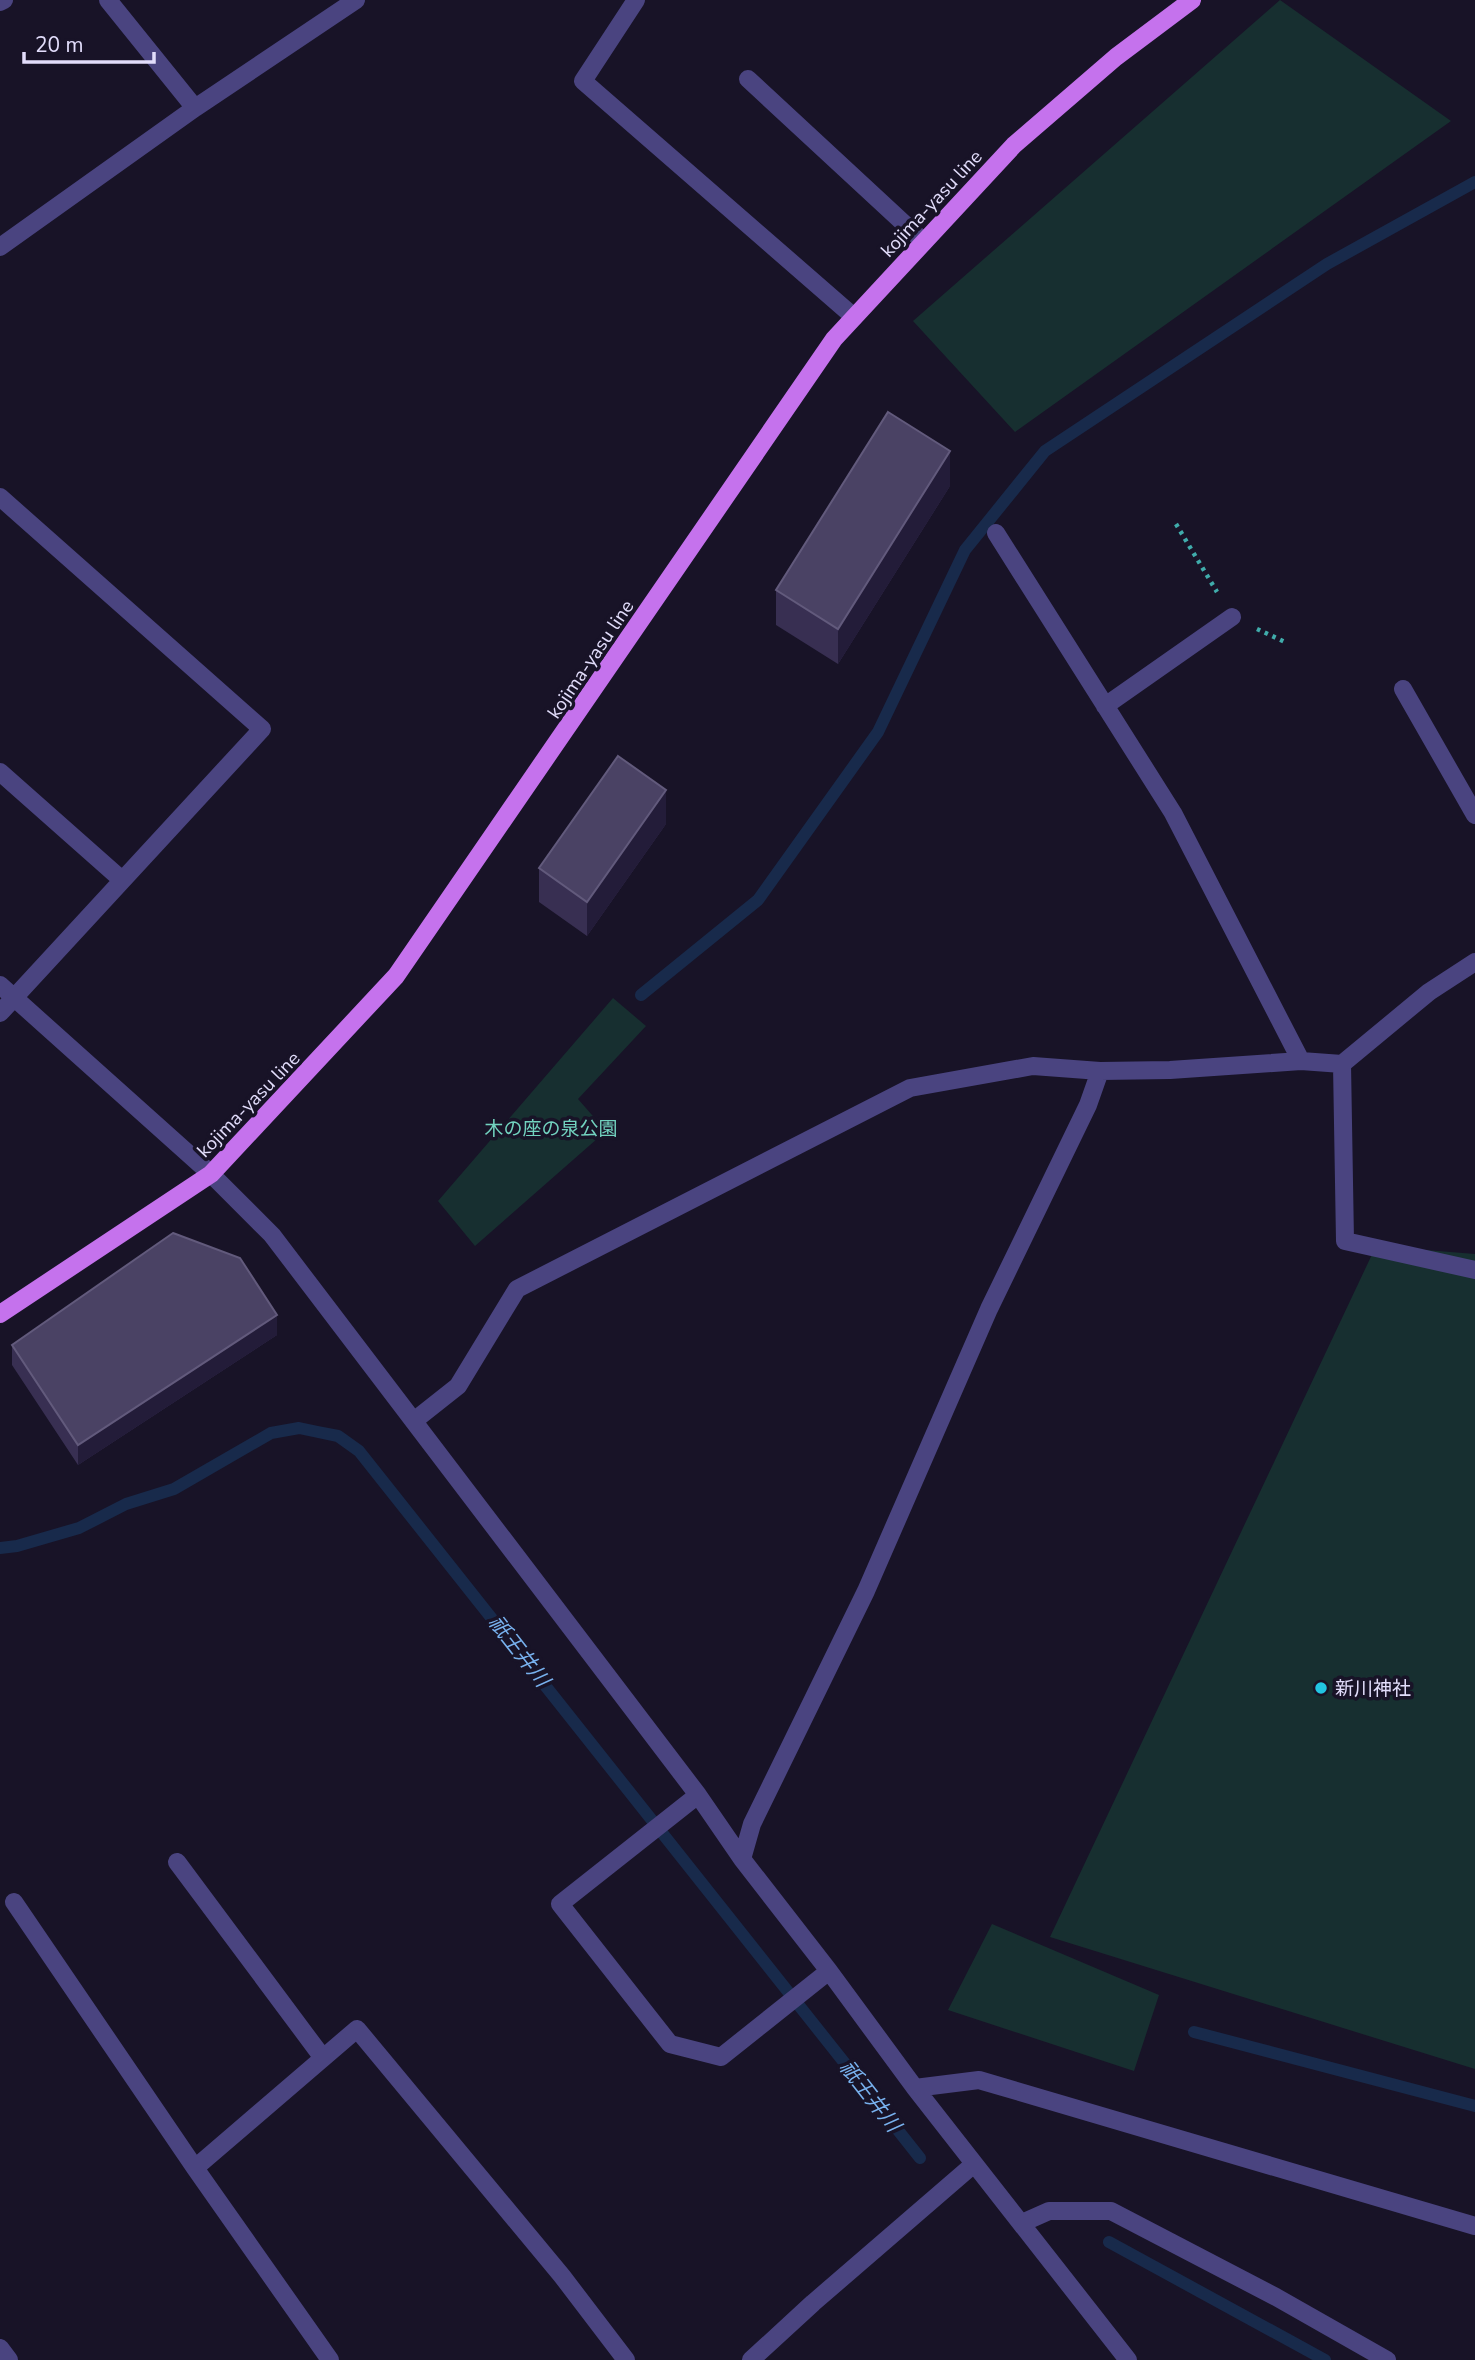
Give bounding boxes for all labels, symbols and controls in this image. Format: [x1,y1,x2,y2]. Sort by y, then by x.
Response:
scale bar [24,21,154,65]
text: 20 m [35,31,84,59]
street label: kojima-yasu line [875,144,988,263]
street label: kojima-yasu line [541,595,640,724]
street label: kojima-yasu line [191,1046,306,1163]
park label: 木の座の泉公園 [484,1116,618,1142]
water label: 祇王井川 [482,1609,557,1694]
place label: 新川神社 [1335,1676,1411,1702]
marker: 新川神社 [1313,1680,1329,1696]
water label: 祇王井川 [833,2054,908,2139]

